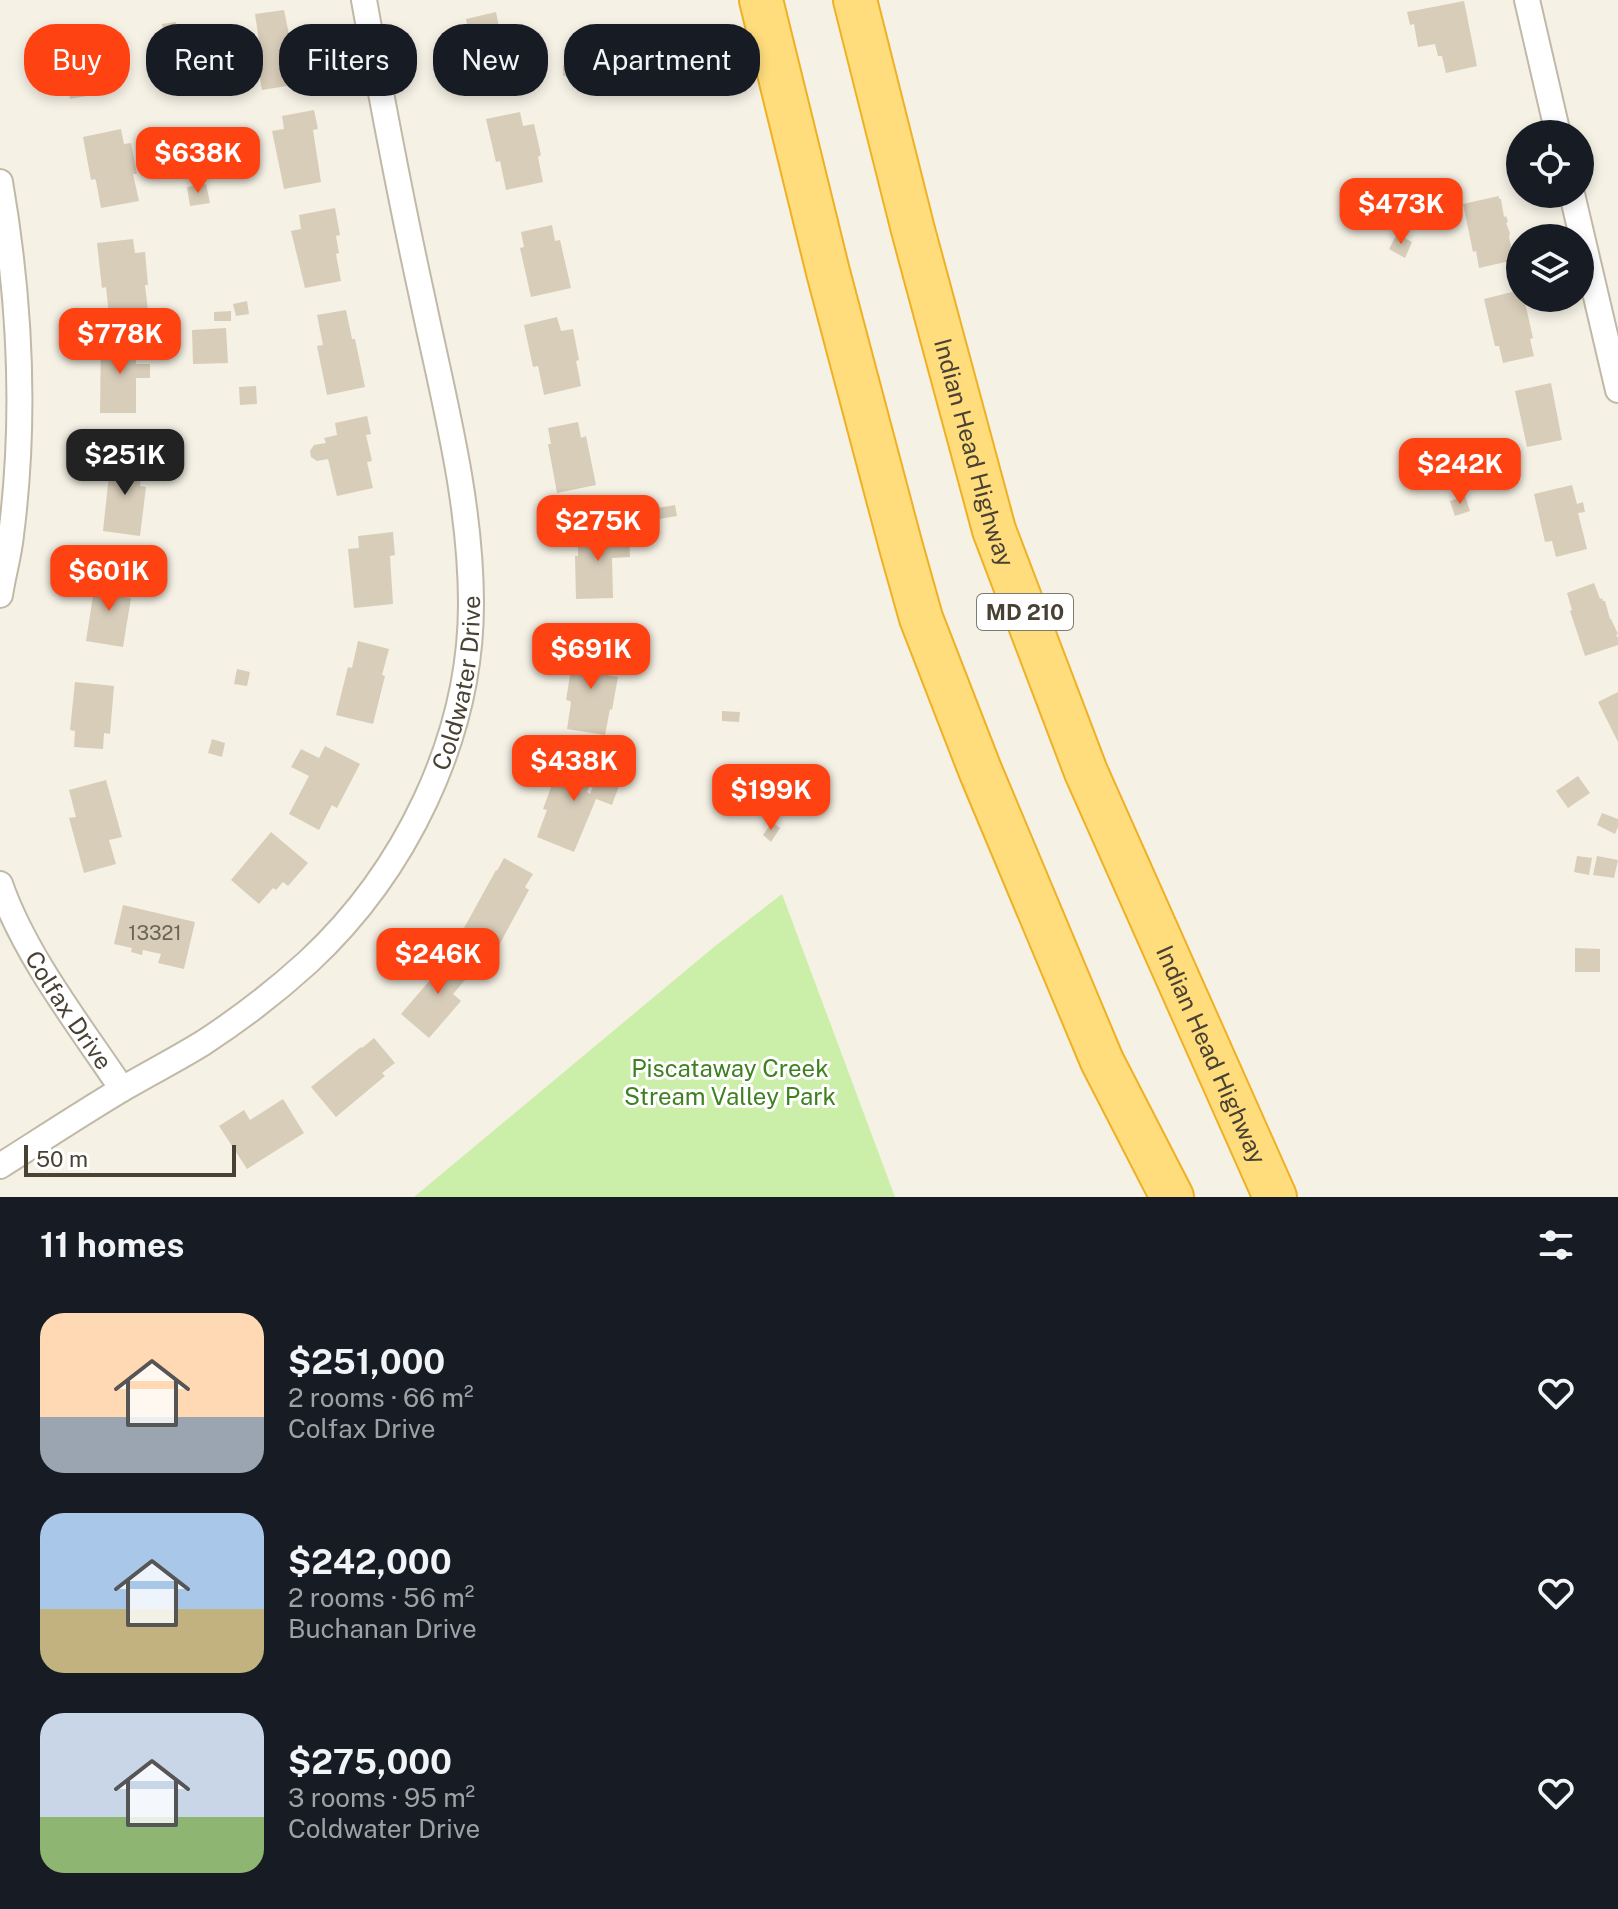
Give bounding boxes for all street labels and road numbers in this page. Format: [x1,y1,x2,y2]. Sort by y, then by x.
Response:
street label: Indian Head Highway [929,335,1021,571]
road number: MD 210 [977,594,1073,630]
street label: Coldwater Drive [426,595,485,774]
street label: Indian Head Highway [1151,941,1272,1168]
street label: Colfax Drive [20,946,118,1075]

